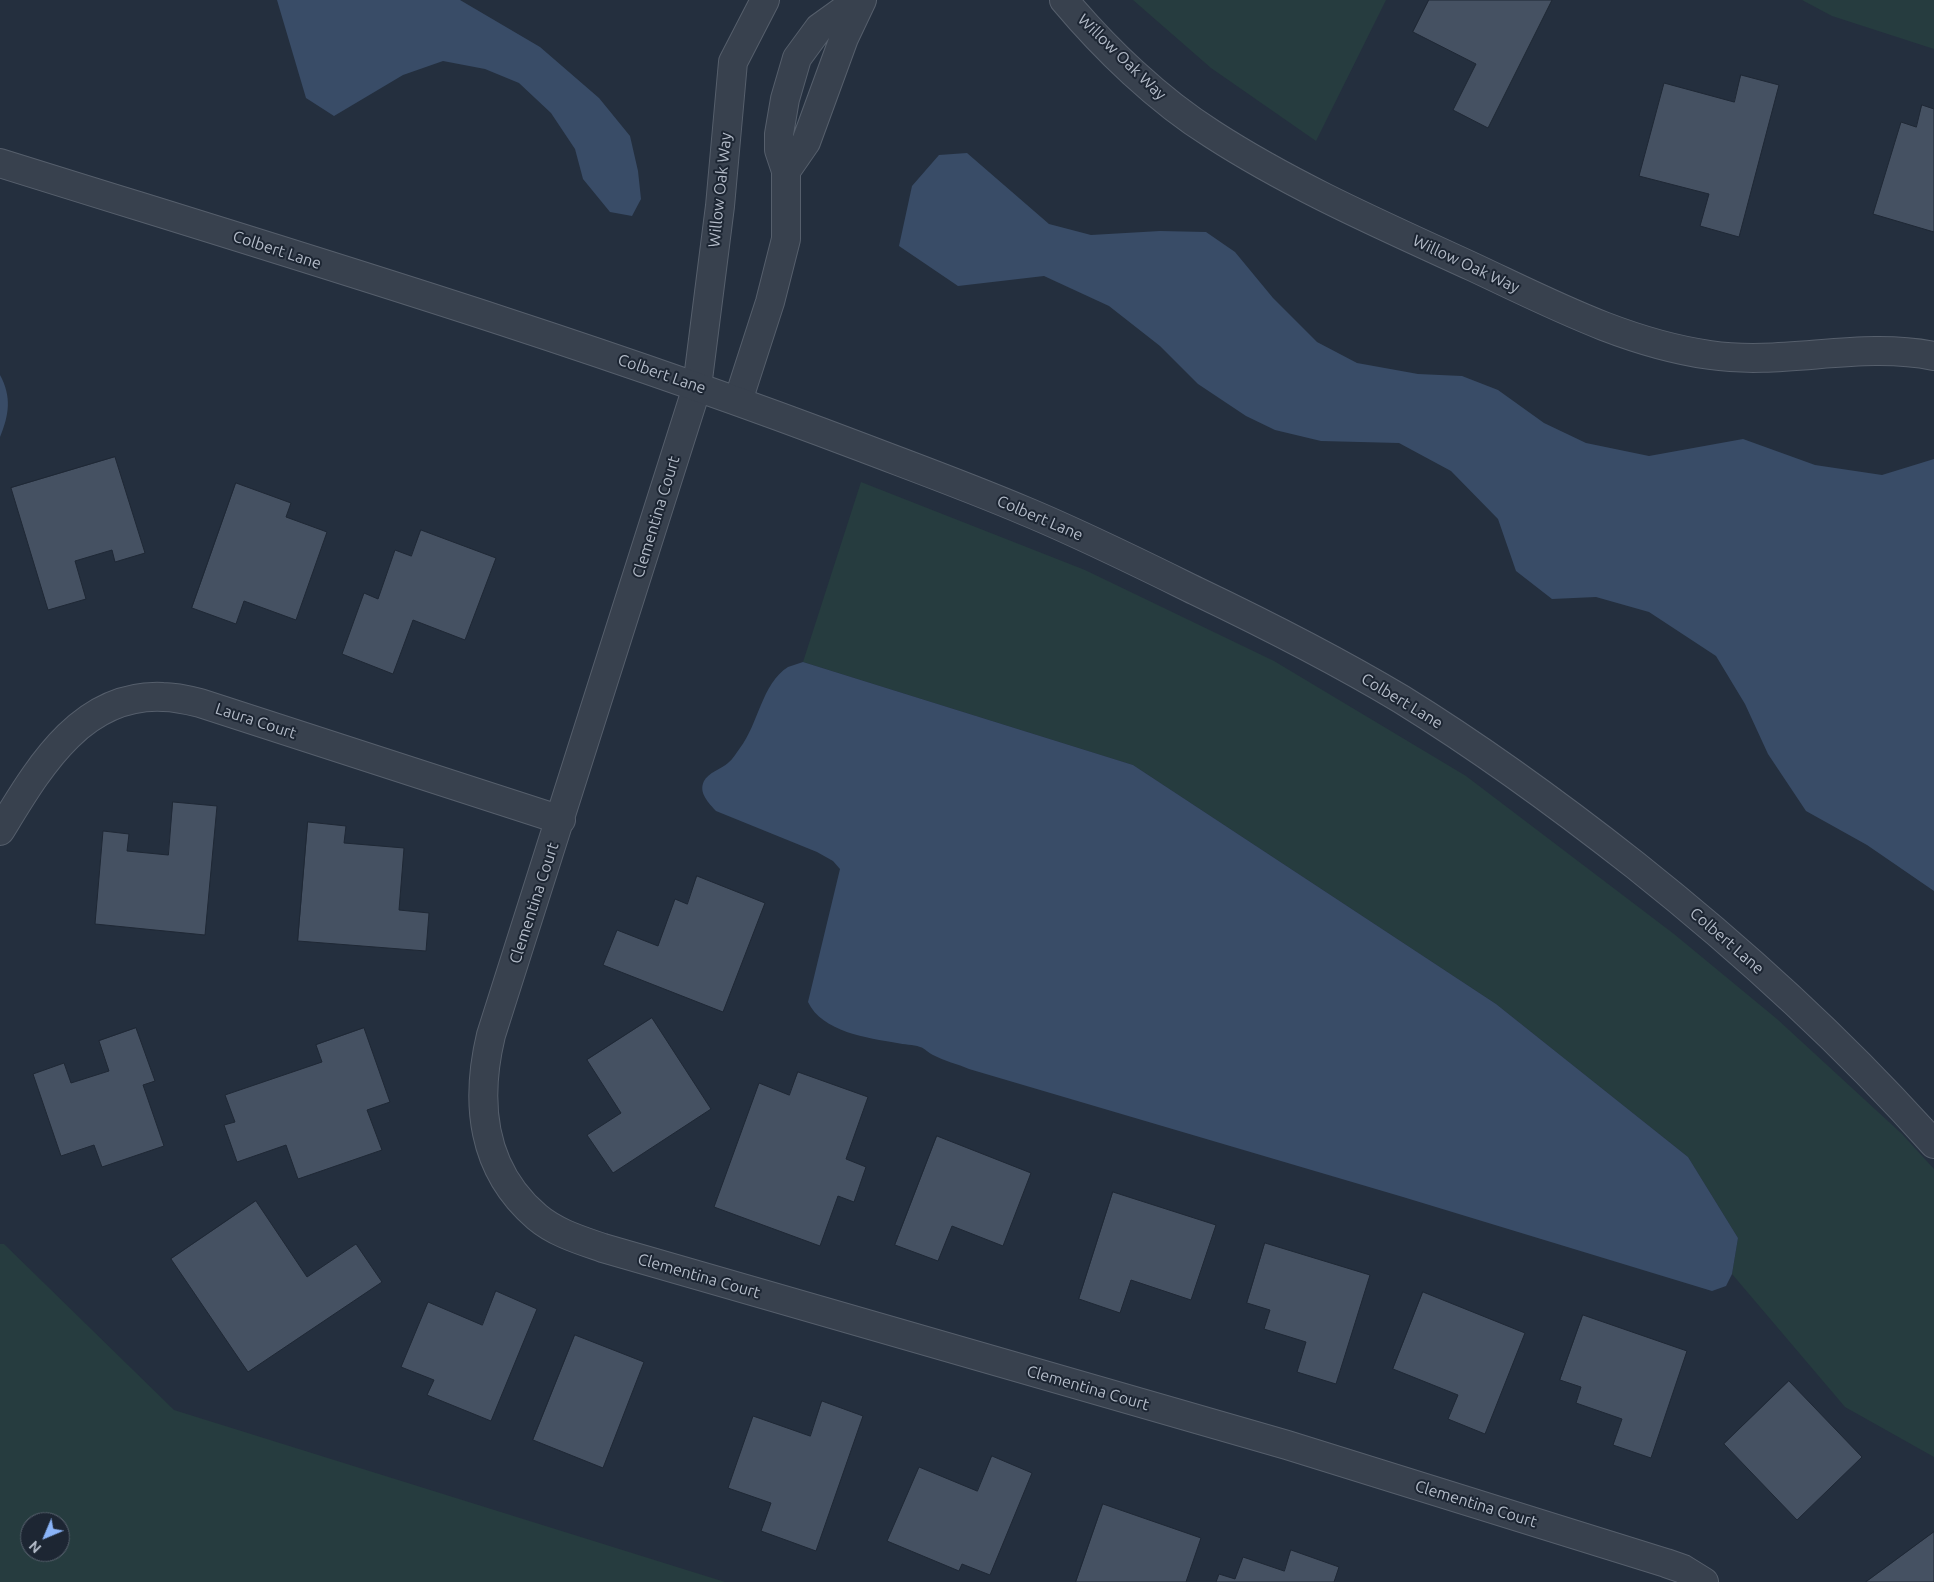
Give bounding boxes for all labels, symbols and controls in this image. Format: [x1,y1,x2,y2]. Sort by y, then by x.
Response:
street label: Willow Oak Way [1074,10,1170,104]
street label: Willow Oak Way [704,132,736,248]
street label: Colbert Lane [230,227,324,273]
street label: Willow Oak Way [1410,231,1522,297]
street label: Colbert Lane [615,350,709,398]
street label: Clementina Court [628,454,684,580]
street label: Colbert Lane [994,491,1086,545]
street label: Colbert Lane [1358,669,1446,733]
street label: Laura Court [213,699,299,743]
street label: Clementina Court [505,840,563,966]
street label: Colbert Lane [1686,904,1768,978]
street label: Clementina Court [636,1249,762,1303]
street label: Clementina Court [1025,1361,1151,1415]
street label: Clementina Court [1413,1476,1539,1532]
north arrow [20,1512,70,1562]
text: N [26,1538,44,1556]

